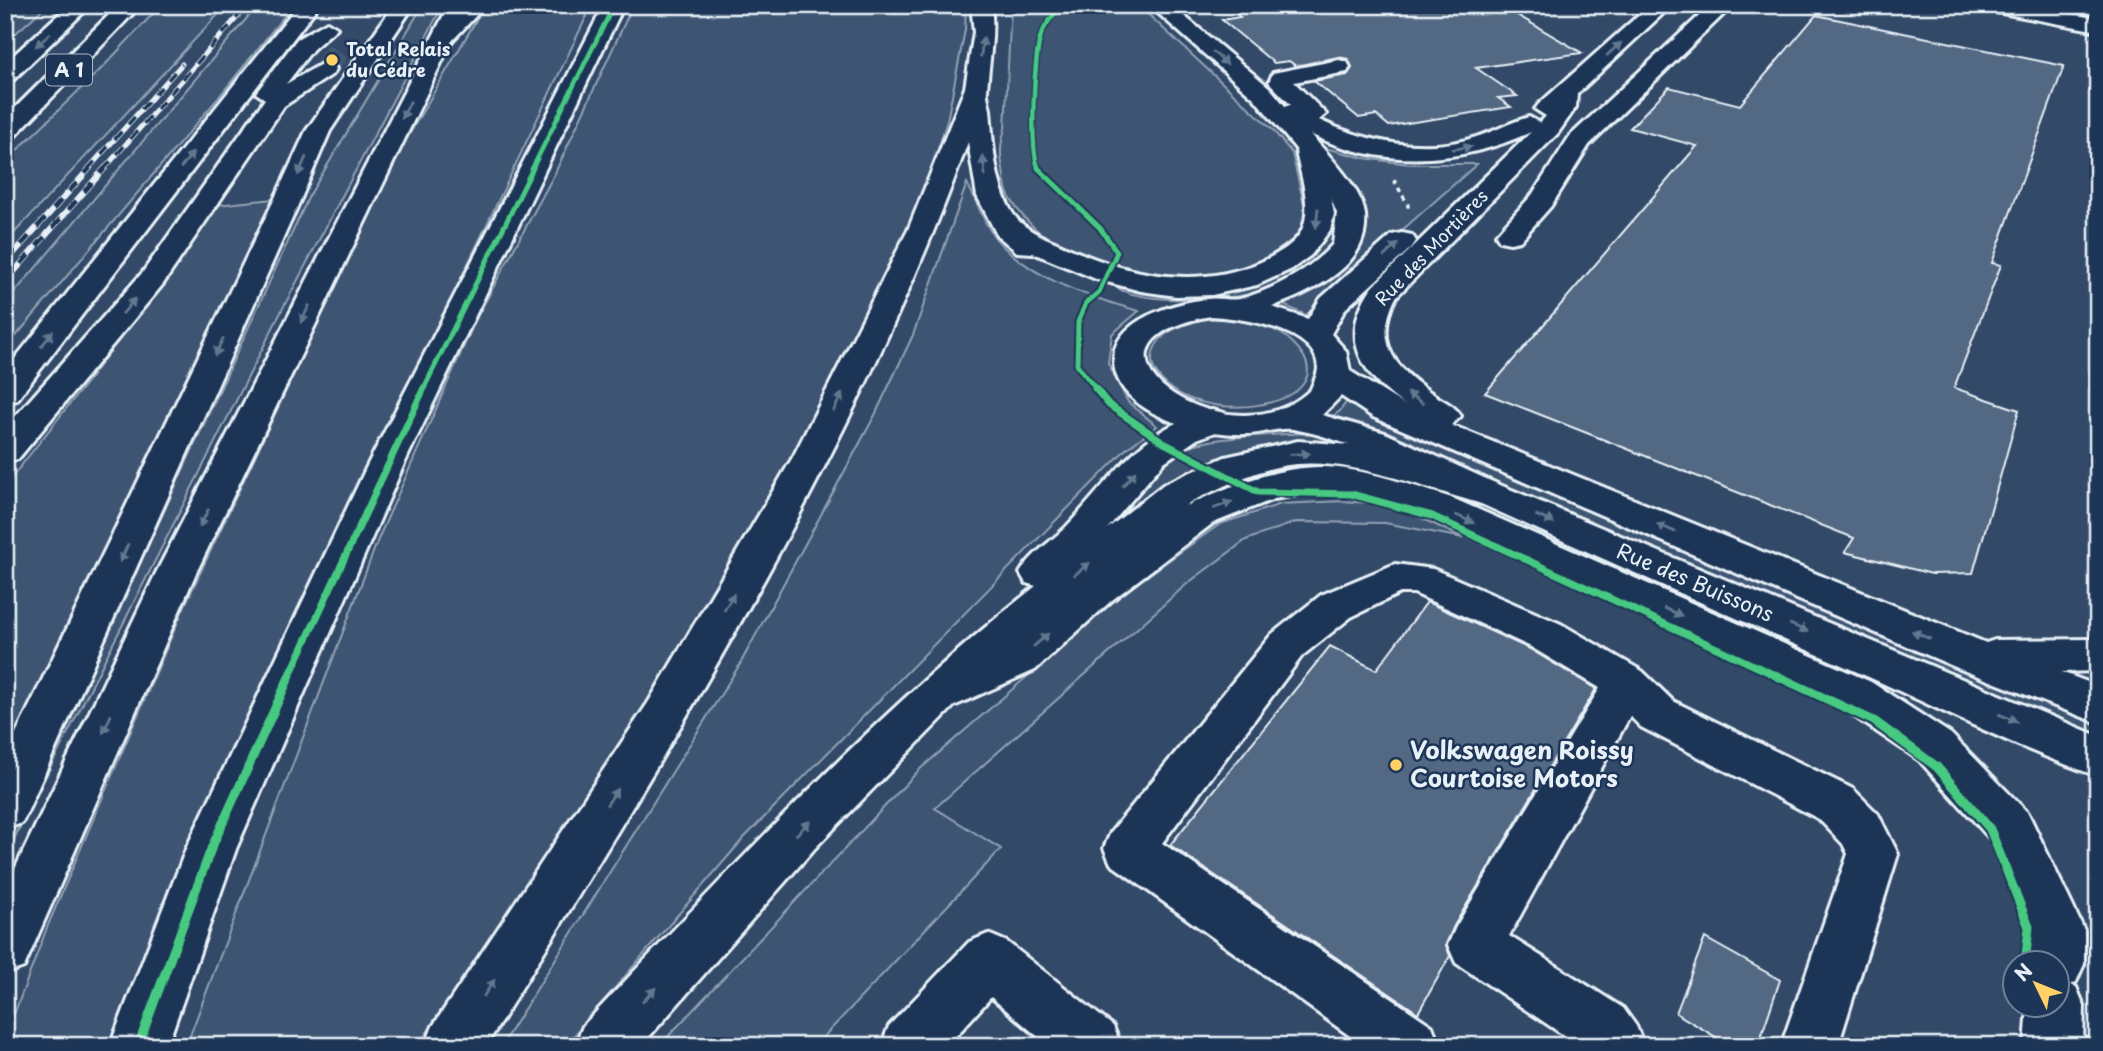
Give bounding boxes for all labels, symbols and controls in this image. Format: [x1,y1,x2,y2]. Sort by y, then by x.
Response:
one-way arrow [35,32,52,48]
place label: Total Relais du Cédre [346,35,451,83]
one-way arrow [977,36,988,58]
one-way arrow [1605,41,1623,57]
one-way arrow [1211,51,1229,66]
marker: Total Relais du Cédre [324,52,340,68]
road number: A 1 [46,54,92,86]
one-way arrow [401,100,412,120]
one-way arrow [1451,142,1473,153]
one-way arrow [179,151,194,169]
one-way arrow [978,155,989,177]
one-way arrow [296,156,308,176]
street label: Rue des Mortières [1368,183,1494,311]
one-way arrow [1311,207,1322,229]
one-way arrow [1383,243,1400,258]
one-way arrow [121,297,137,315]
one-way arrow [300,304,311,324]
one-way arrow [39,330,53,348]
one-way arrow [214,337,225,357]
one-way arrow [1406,391,1424,405]
one-way arrow [832,392,843,412]
one-way arrow [1289,448,1311,460]
one-way arrow [1121,471,1136,488]
one-way arrow [1212,499,1233,510]
one-way arrow [198,508,210,528]
one-way arrow [1455,513,1475,525]
one-way arrow [1534,514,1555,525]
one-way arrow [1655,522,1676,533]
street label: Rue des Buissons [1612,534,1779,629]
one-way arrow [118,543,130,563]
one-way arrow [1073,562,1091,577]
one-way arrow [723,592,735,611]
one-way arrow [1662,607,1683,618]
one-way arrow [1788,623,1809,634]
one-way arrow [1910,629,1931,640]
one-way arrow [1032,632,1050,648]
one-way arrow [101,713,112,734]
one-way arrow [1997,713,2018,724]
place label: Volkswagen Roissy Courtoise Motors [1410,731,1634,795]
marker: Volkswagen Roissy Courtoise Motors [1388,757,1404,773]
one-way arrow [606,787,619,806]
one-way arrow [794,819,811,836]
north arrow [2002,950,2072,1020]
text: N [2007,957,2038,987]
one-way arrow [483,979,496,998]
one-way arrow [641,986,657,1004]

